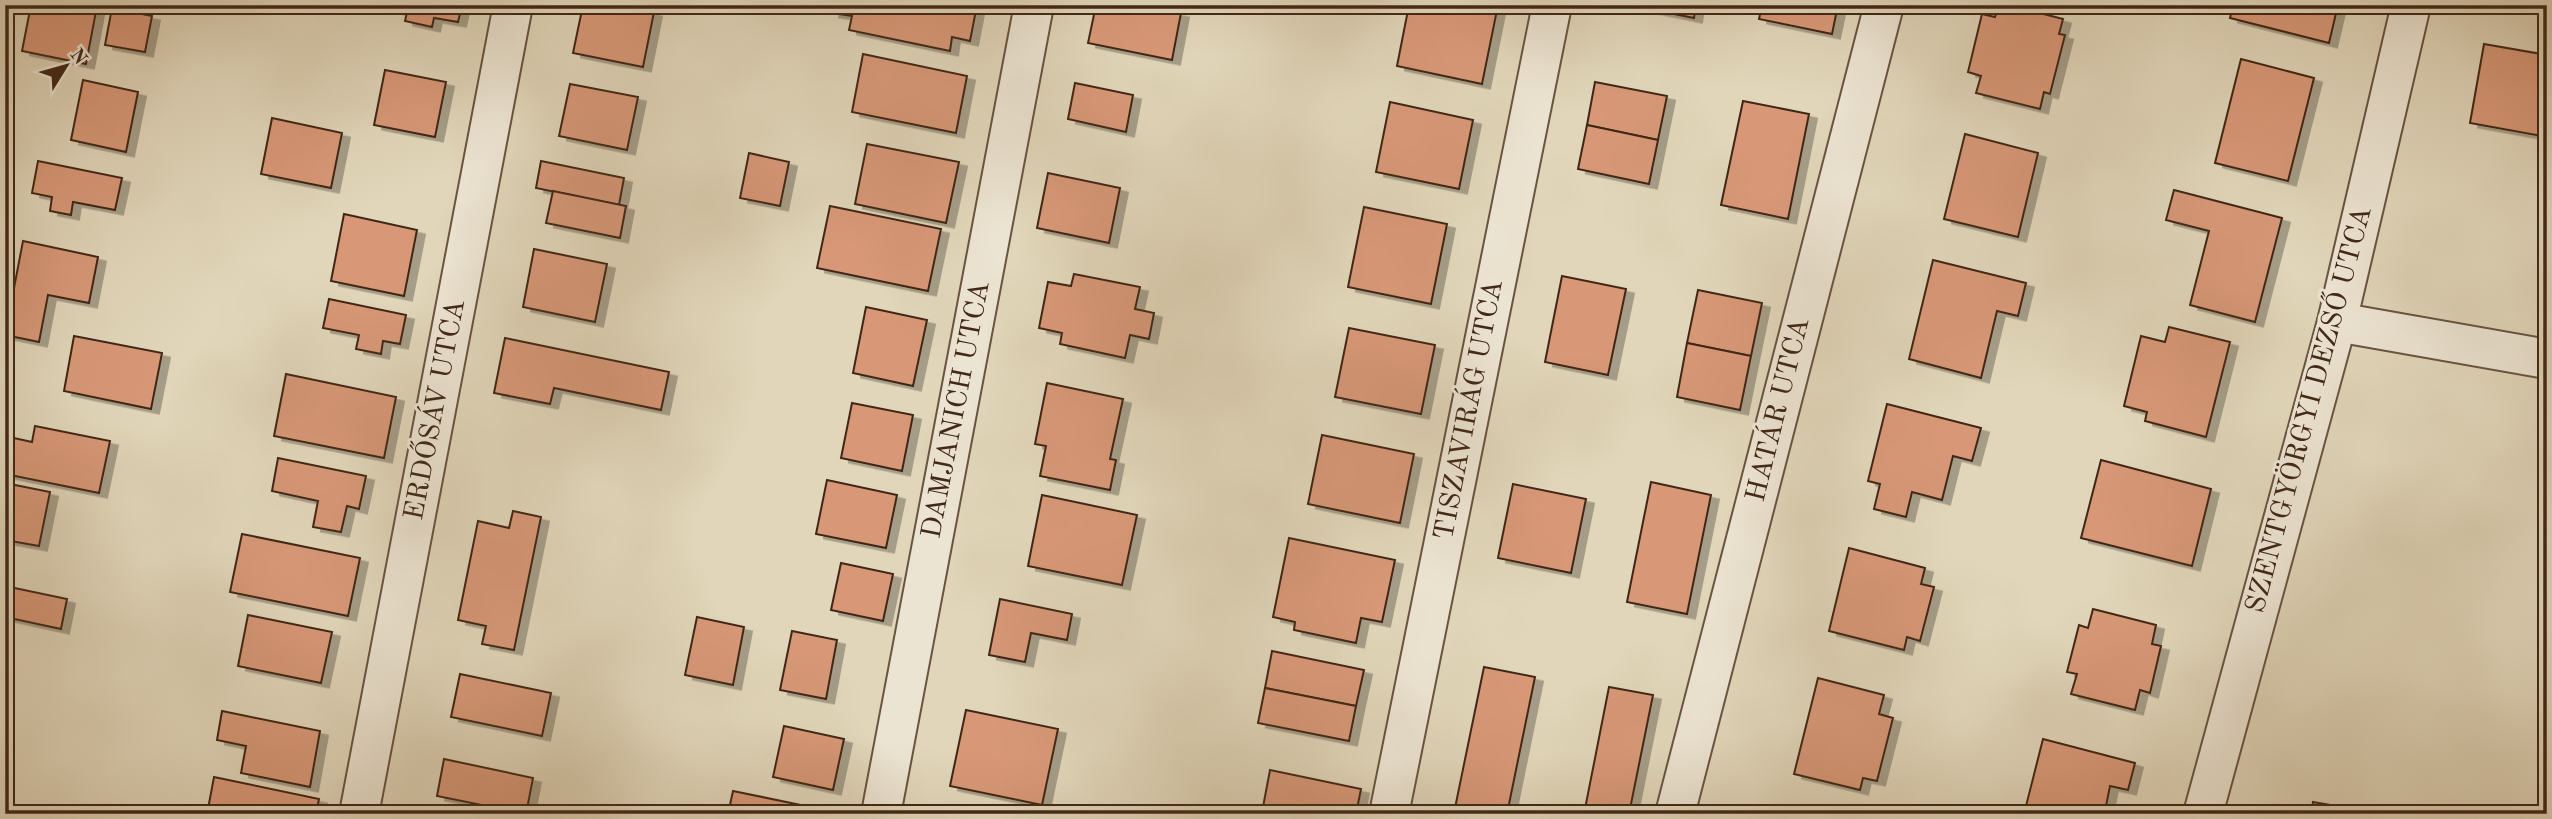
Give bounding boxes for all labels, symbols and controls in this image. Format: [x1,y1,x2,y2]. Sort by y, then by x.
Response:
north arrow [32,32,102,102]
text: N [66,46,90,69]
street label: SZENTGYÖRGYI DEZSŐ UTCA [2237,202,2378,616]
street label: TISZAVIRÁG UTCA [1426,276,1509,543]
street label: DAMJANICH UTCA [918,279,996,541]
street label: ERDŐSÁV UTCA [396,296,471,523]
street label: HATÁR UTCA [1738,314,1815,505]

